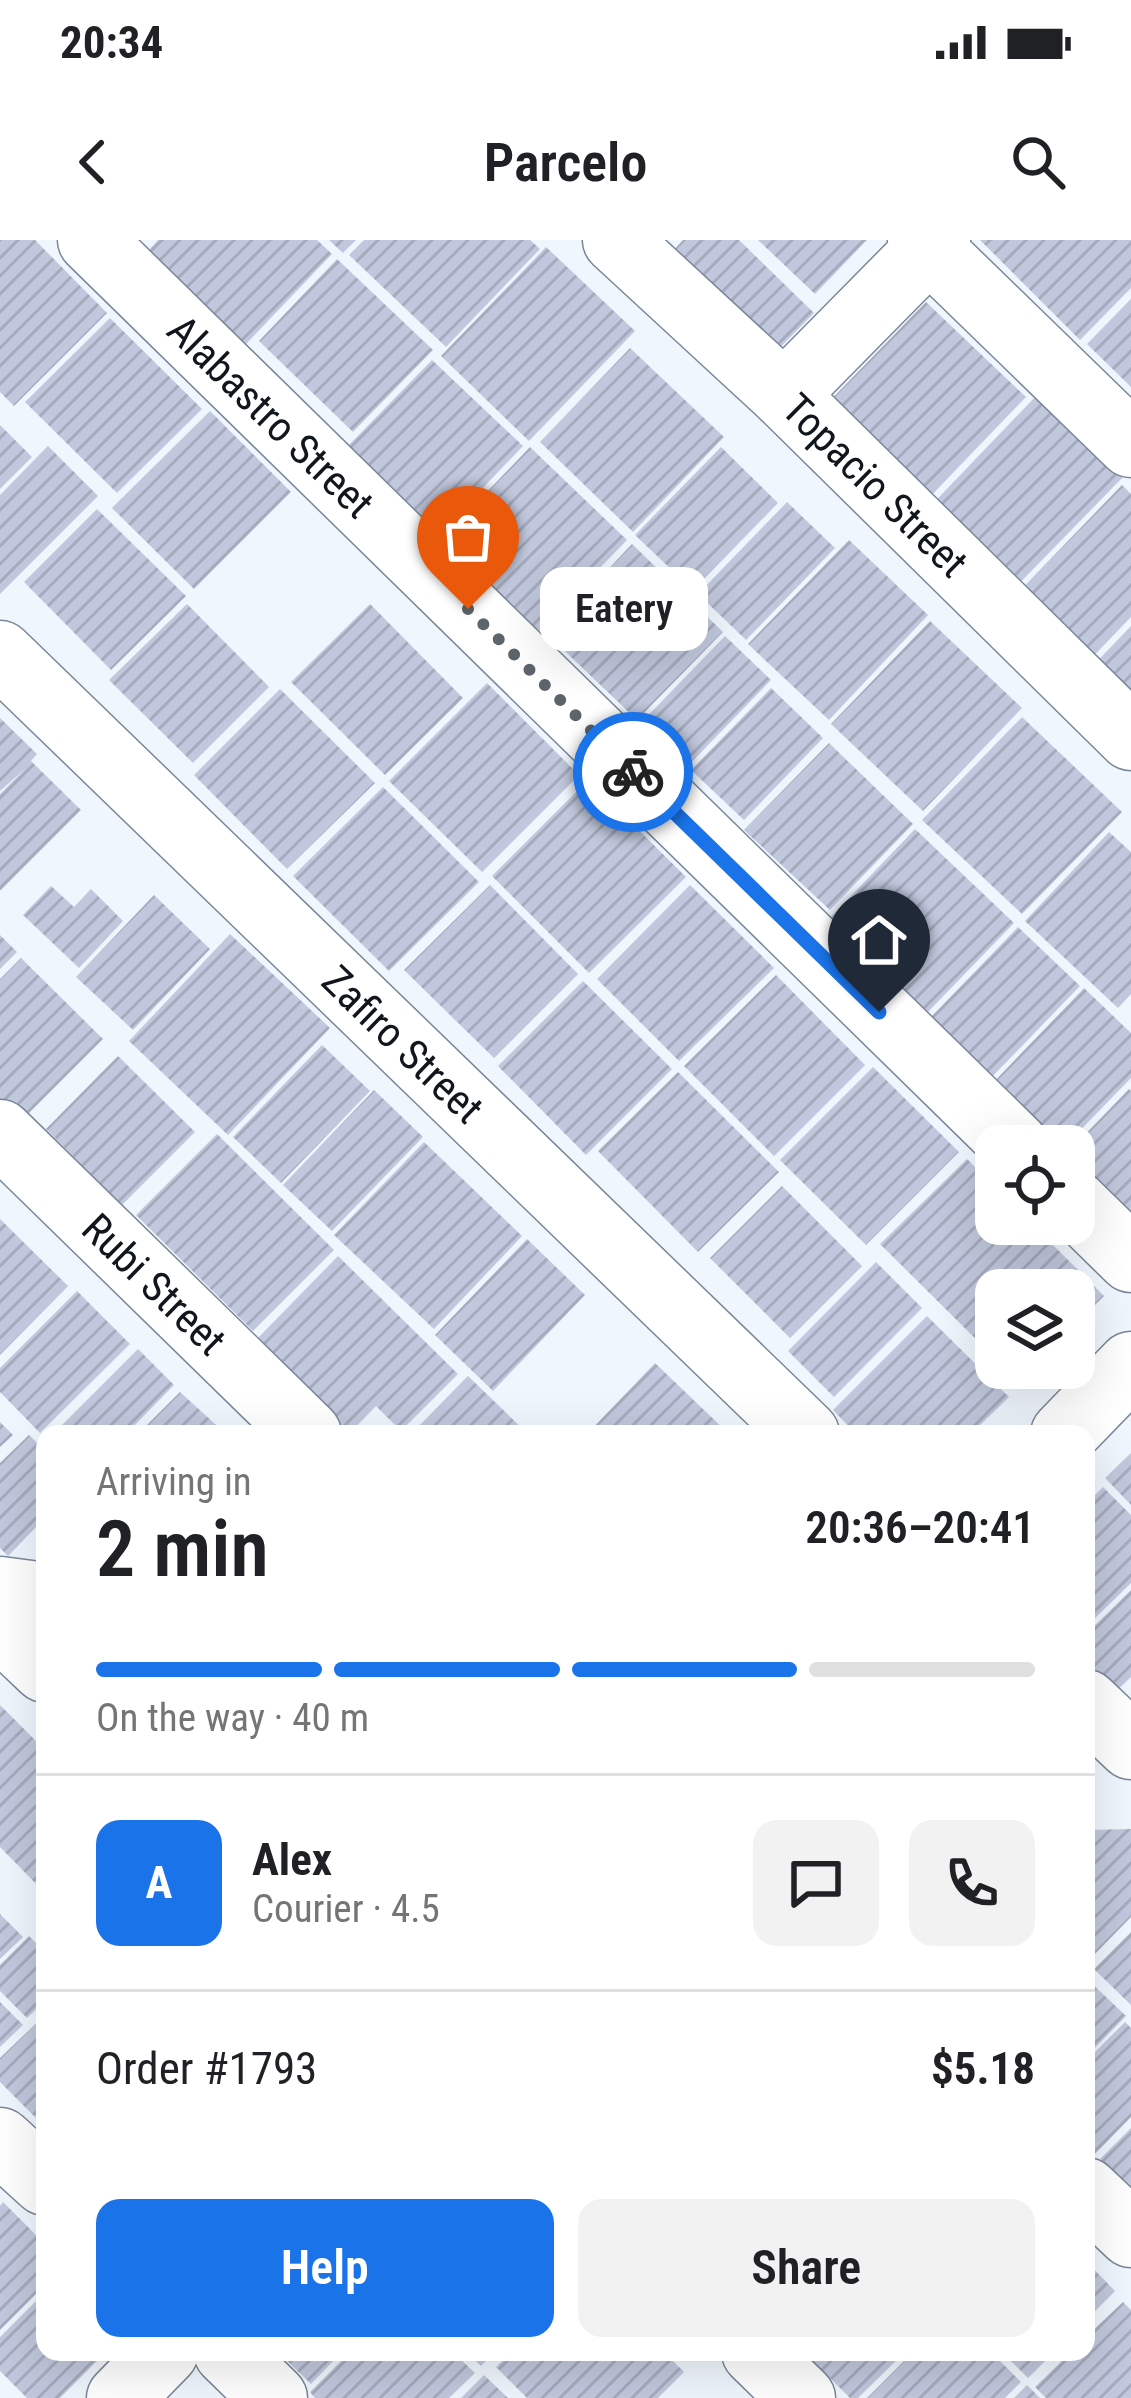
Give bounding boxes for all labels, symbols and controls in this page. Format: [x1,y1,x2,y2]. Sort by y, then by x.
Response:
text: 20:34 [60,16,163,69]
icon: back [60,129,126,195]
icon: search [1005,129,1071,195]
text: Parcelo [484,131,647,194]
street label: Alabastro Street [158,305,384,528]
street label: Topacio Street [773,383,978,587]
pin [417,486,519,609]
icon: bag [435,504,501,570]
callout: Eatery [540,567,708,651]
text: Eatery [575,586,673,632]
courier [573,712,693,832]
icon: bike [600,739,666,805]
pin [828,889,930,1012]
icon: home [846,907,912,973]
street label: Zafiro Street [313,956,494,1133]
map controls [975,1125,1095,1389]
button: locate [975,1125,1095,1245]
street label: Rubi Street [73,1203,236,1365]
button: layers [975,1269,1095,1389]
text: Arriving in [96,1459,252,1505]
text: 20:36–20:41 [805,1501,1035,1554]
text: 2 min [96,1504,269,1595]
text: On the way · 40 m [96,1695,369,1741]
button: chat [753,1820,879,1946]
button: phone [909,1820,1035,1946]
text: Alex [252,1833,332,1886]
text: A [146,1856,172,1909]
text: Courier · 4.5 [252,1886,440,1932]
text: Order #1793 [96,2042,317,2095]
text: $5.18 [931,2042,1035,2095]
button: Help [96,2199,554,2337]
button: Share [578,2199,1035,2337]

